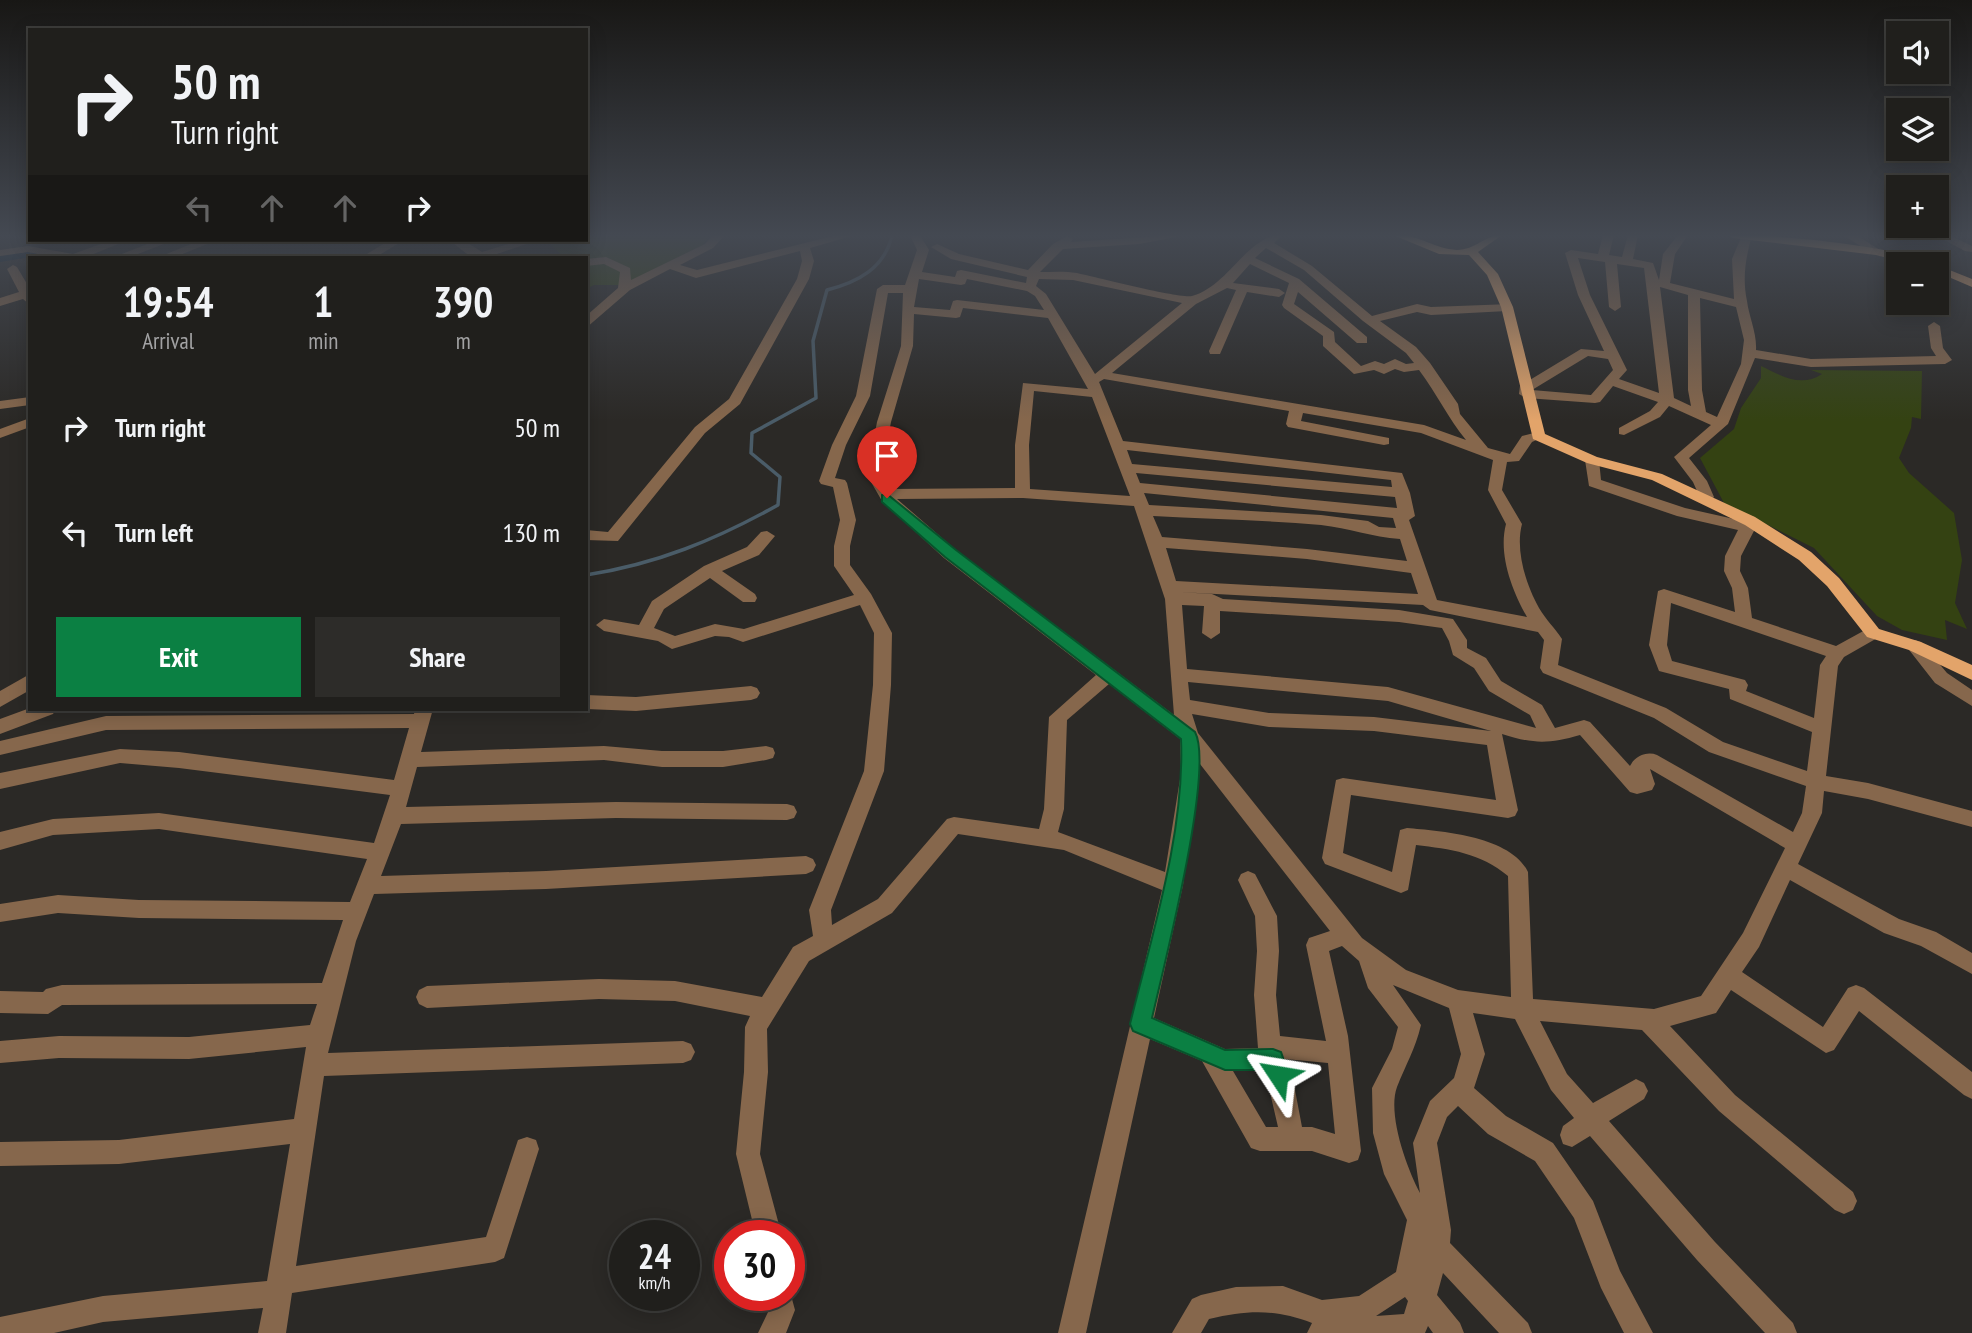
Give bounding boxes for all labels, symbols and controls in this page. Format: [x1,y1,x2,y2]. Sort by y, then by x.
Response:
map controls [1886,21,1949,315]
button: sound [1886,21,1949,84]
text: 50 m [171,49,260,113]
icon: right [56,56,147,147]
button: layers [1886,98,1949,161]
text: Turn right [171,111,279,153]
button: + [1886,175,1949,238]
icon: left [180,189,218,227]
icon: ahead [253,189,291,227]
icon: ahead [326,189,364,227]
icon: right [399,189,437,227]
button: − [1886,252,1949,315]
text: 19:54 [123,274,214,329]
text: 1 [313,274,333,329]
text: 390 [433,274,493,329]
text: Arrival [142,326,194,355]
text: min [308,326,338,355]
text: m [456,326,471,355]
icon: right [56,409,94,447]
text: Turn right [115,411,206,444]
text: 50 m [514,411,560,444]
pin [857,426,917,498]
icon: arrive [868,437,906,475]
icon: left [56,514,94,552]
text: Turn left [115,516,193,549]
text: 130 m [502,516,560,549]
button: Exit [56,617,301,697]
button: Share [315,617,560,697]
position arrow [1241,1038,1315,1112]
speed limit sign: 30 [714,1220,805,1311]
text: 24 [638,1233,671,1279]
text: km/h [639,1271,670,1294]

